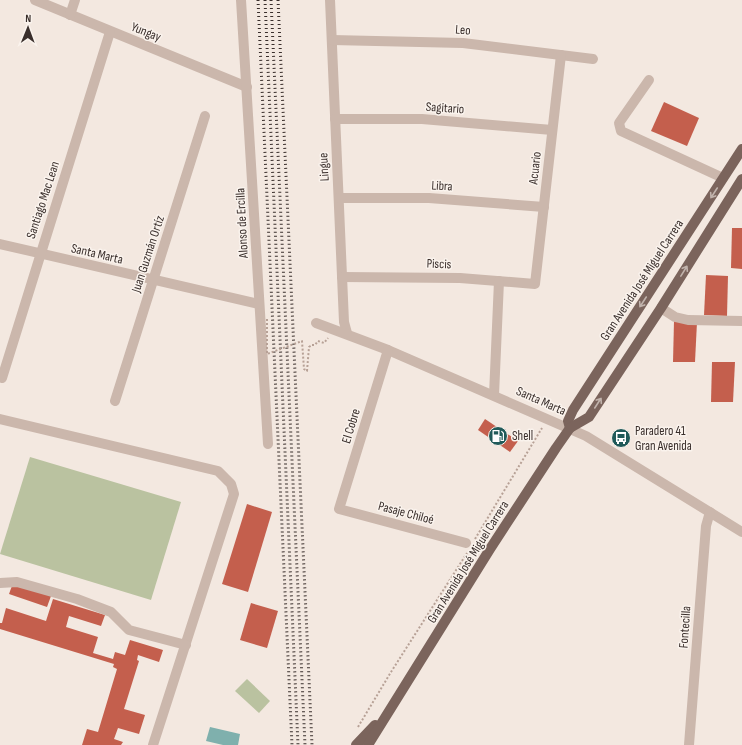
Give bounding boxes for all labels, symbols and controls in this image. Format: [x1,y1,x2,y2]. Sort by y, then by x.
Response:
north arrow [8,8,48,48]
text: N [25,12,31,25]
street label: Yungay [129,19,163,45]
street label: Leo [455,21,471,39]
street label: Sagitario [425,99,465,117]
street label: Acuario [525,151,545,186]
street label: Lingue [315,152,333,182]
street label: Santiago Mac Lean [23,159,63,241]
street label: Libra [431,177,453,195]
street label: Alonso de Ercilla [232,187,252,260]
one-way arrow [709,188,718,199]
street label: Juan Guzmán Ortíz [128,213,168,295]
street label: Gran Avenida José Miguel Carrera [597,216,687,344]
street label: Santa Marta [70,240,124,268]
street label: Piscis [426,256,452,272]
one-way arrow [681,265,689,277]
one-way arrow [639,296,647,307]
street label: Santa Marta [514,383,568,419]
one-way arrow [594,398,602,409]
street label: El Cobre [338,407,364,445]
place label: Paradero 41 Gran Avenida [635,423,692,454]
fuel station icon: Shell [487,425,509,447]
bus stop icon: Paradero 41 Gran Avenida [610,427,632,449]
place label: Shell [512,428,533,444]
street label: Pasaje Chiloé [376,498,436,528]
street label: Gran Avenida José Miguel Carrera [424,498,512,626]
street label: Fontecilla [676,605,694,649]

